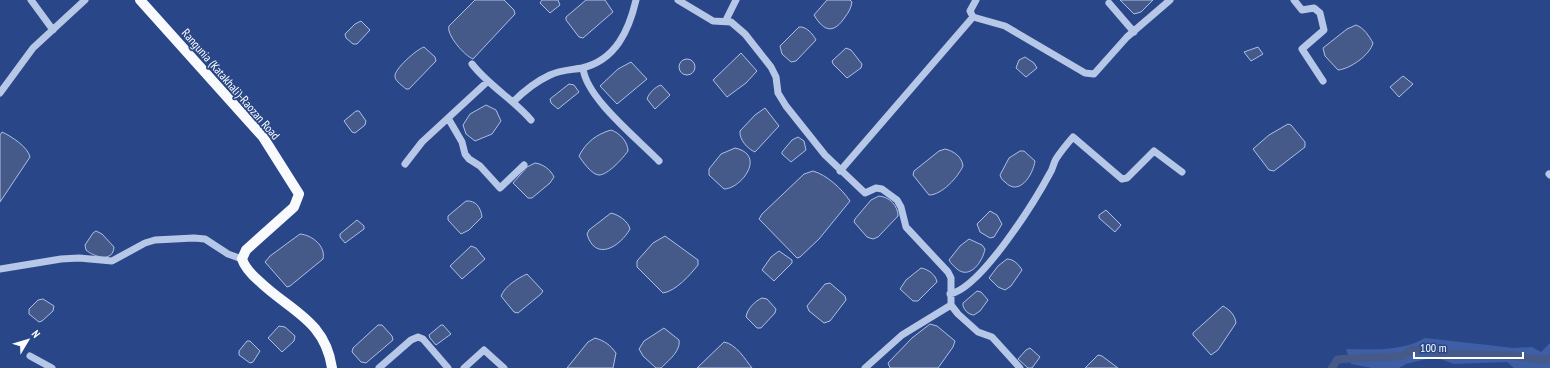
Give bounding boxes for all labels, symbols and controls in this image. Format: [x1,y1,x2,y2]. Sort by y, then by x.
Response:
street label: Rangunia (Katakhali)-Raozan Road [179,25,283,143]
north arrow [8,320,48,360]
text: N [29,327,43,341]
scale bar [1414,334,1523,360]
text: 100 m [1420,340,1447,355]

